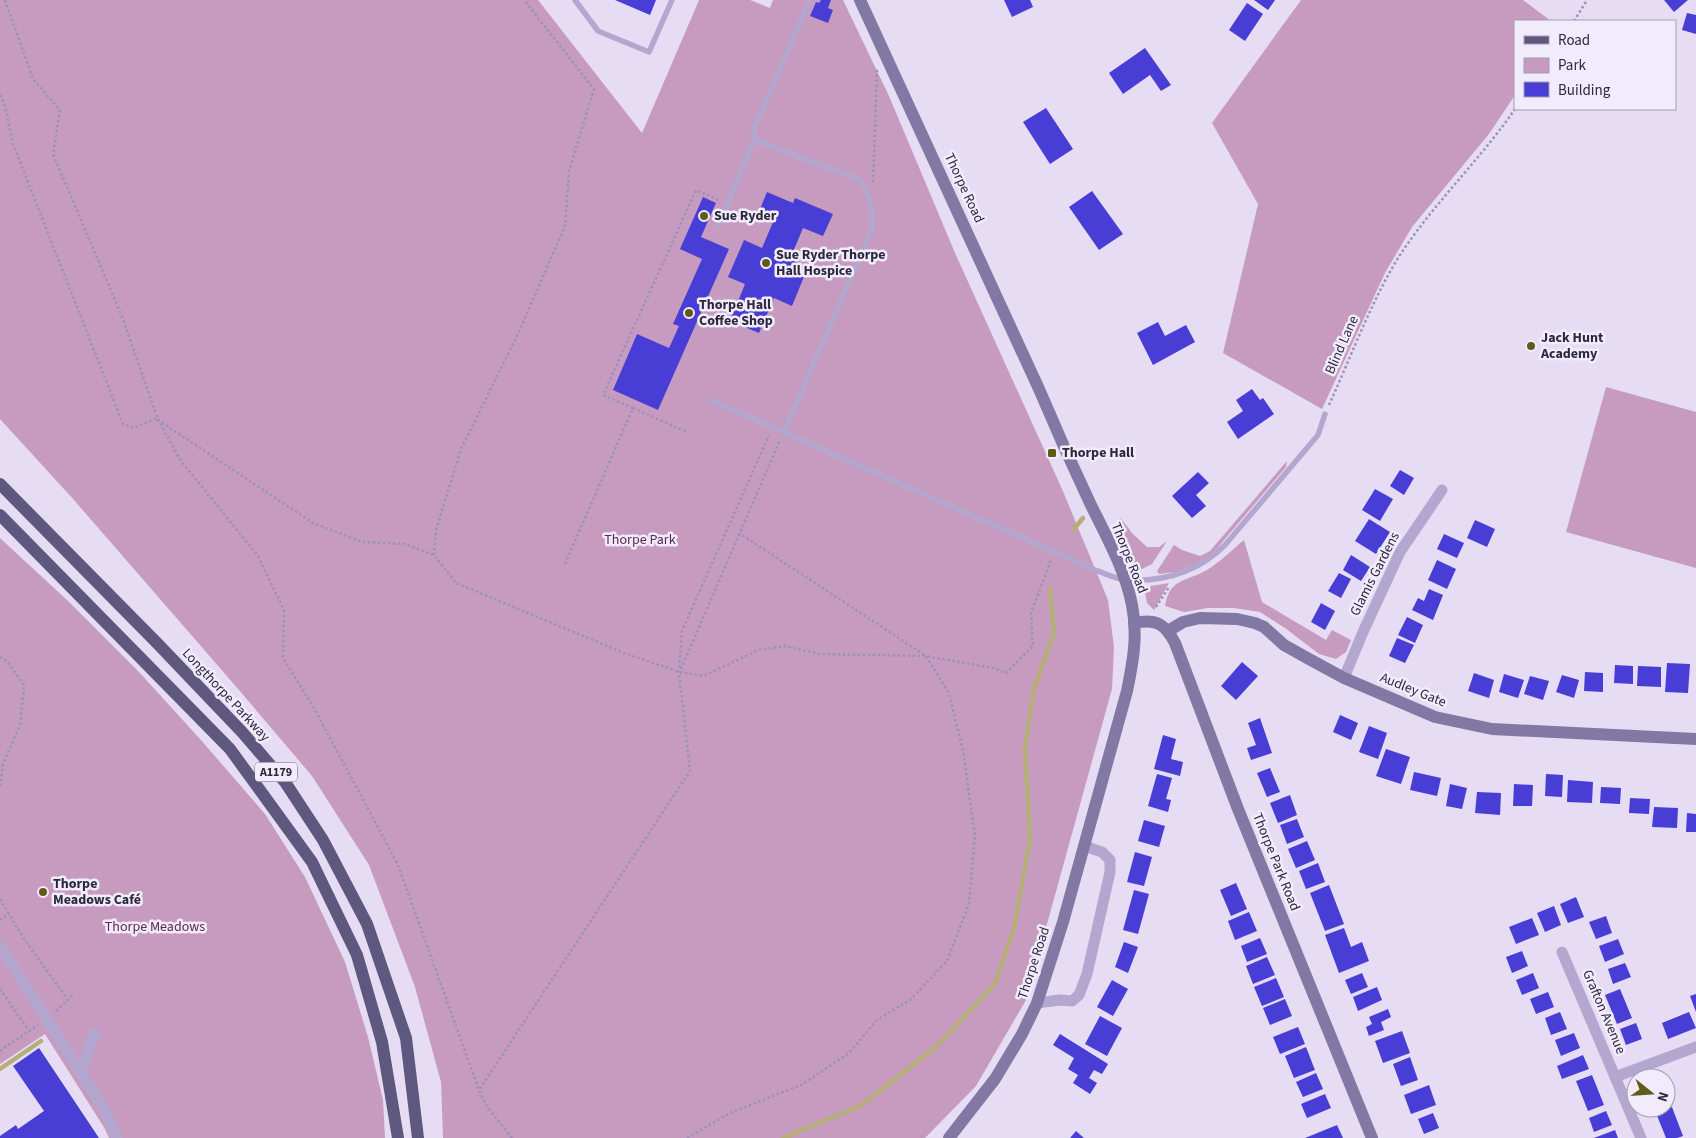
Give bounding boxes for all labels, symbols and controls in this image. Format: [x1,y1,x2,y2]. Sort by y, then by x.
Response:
legend [1514,20,1676,110]
text: Road [1558,30,1590,51]
text: Park [1558,55,1587,76]
text: Building [1558,80,1611,101]
street label: Thorpe Road [939,150,989,226]
place label: Sue Ryder [714,206,777,226]
marker: Sue Ryder [698,210,710,222]
place label: Sue Ryder Thorpe Hall Hospice [776,245,886,281]
marker: Sue Ryder Thorpe Hall Hospice [760,257,772,269]
place label: Thorpe Hall Coffee Shop [699,295,773,331]
marker: Thorpe Hall Coffee Shop [683,307,695,319]
street label: Blind Lane [1320,313,1364,377]
place label: Jack Hunt Academy [1540,328,1604,364]
marker: Jack Hunt Academy [1525,340,1537,352]
place label: Thorpe Hall [1062,443,1134,463]
marker: Thorpe Hall [1046,447,1058,459]
street label: Thorpe Road [1106,519,1152,597]
street label: Glamis Gardens [1345,529,1405,619]
park label: Thorpe Park [604,530,676,550]
street label: Longthorpe Parkway [177,644,275,746]
street label: Audley Gate [1377,668,1449,712]
road number: A1179 [255,762,297,782]
street label: Thorpe Park Road [1247,810,1305,914]
place label: Thorpe Meadows Café [53,874,141,910]
marker: Thorpe Meadows Café [37,886,49,898]
park label: Thorpe Meadows [105,917,205,937]
street label: Thorpe Road [1013,924,1055,1002]
street label: Grafton Avenue [1577,967,1631,1057]
north arrow [1626,1068,1676,1118]
text: N [1652,1089,1673,1104]

